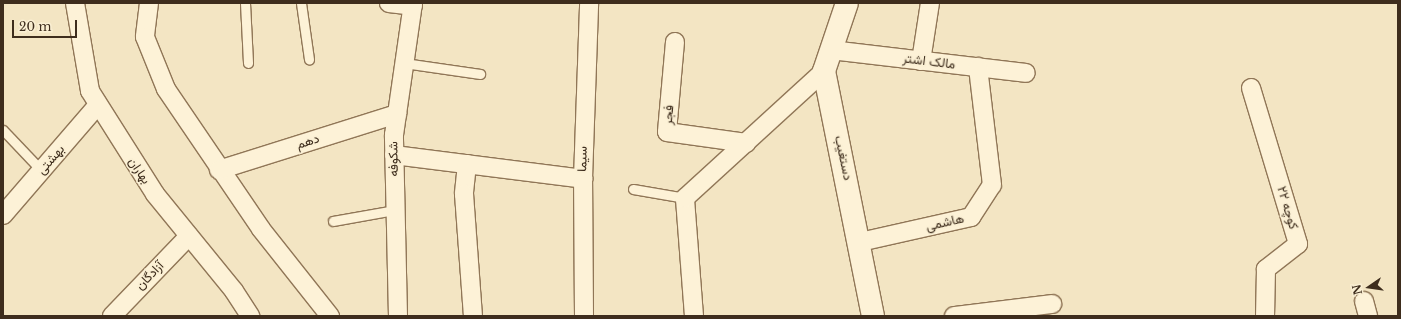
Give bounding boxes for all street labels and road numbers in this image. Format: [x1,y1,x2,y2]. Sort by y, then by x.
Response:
street label: مالک اشتر [902,51,956,73]
street label: فجر [660,104,678,126]
street label: دهم [294,131,322,153]
street label: دستغیب [831,134,855,182]
street label: شکوفه [386,141,402,177]
street label: بهشتی [34,142,68,178]
street label: سیما [575,146,591,172]
street label: بهاران [124,155,154,187]
street label: کوچه ۲۲ [1273,185,1301,231]
street label: هاشمی [924,211,966,235]
street label: آزادگان [133,258,167,294]

